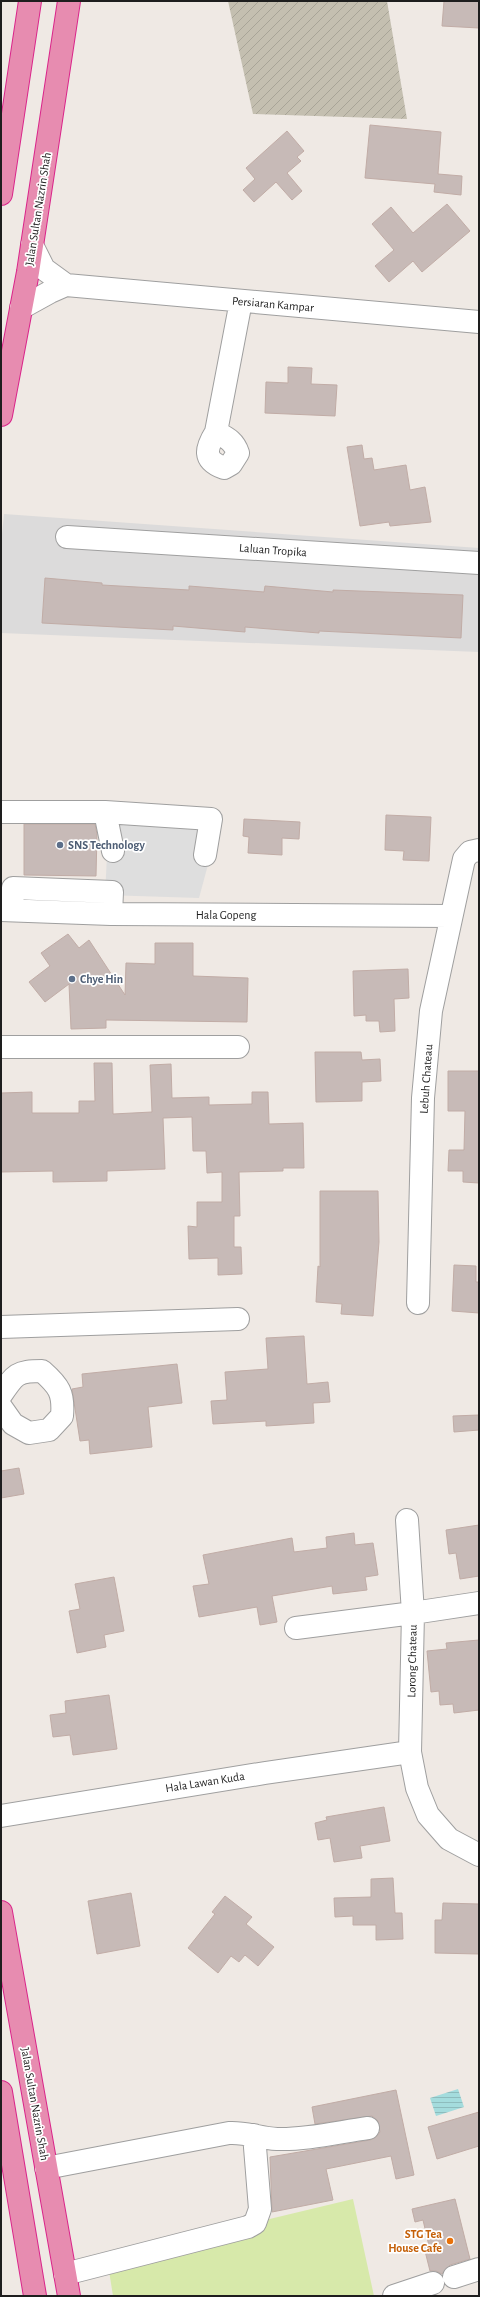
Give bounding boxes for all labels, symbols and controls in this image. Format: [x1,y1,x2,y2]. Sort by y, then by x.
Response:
street label: Jalan Sultan Nazrin Shah [23,151,53,267]
street label: Persiaran Kampar [232,294,315,314]
street label: Laluan Tropika [239,542,308,558]
place label: SNS Technology [68,839,145,852]
marker: SNS Technology [55,840,65,850]
street label: Hala Gopeng [196,909,256,921]
place label: Chye Hin [80,973,123,986]
marker: Chye Hin [67,974,77,984]
street label: Lebuh Chateau [418,1044,434,1114]
street label: Lorong Chateau [405,1624,419,1698]
street label: Hala Lawan Kuda [164,1770,246,1794]
street label: Jalan Sultan Nazrin Shah [19,2046,51,2162]
place label: STG Tea House Cafe [388,2228,442,2254]
marker: STG Tea House Cafe [445,2236,455,2246]

